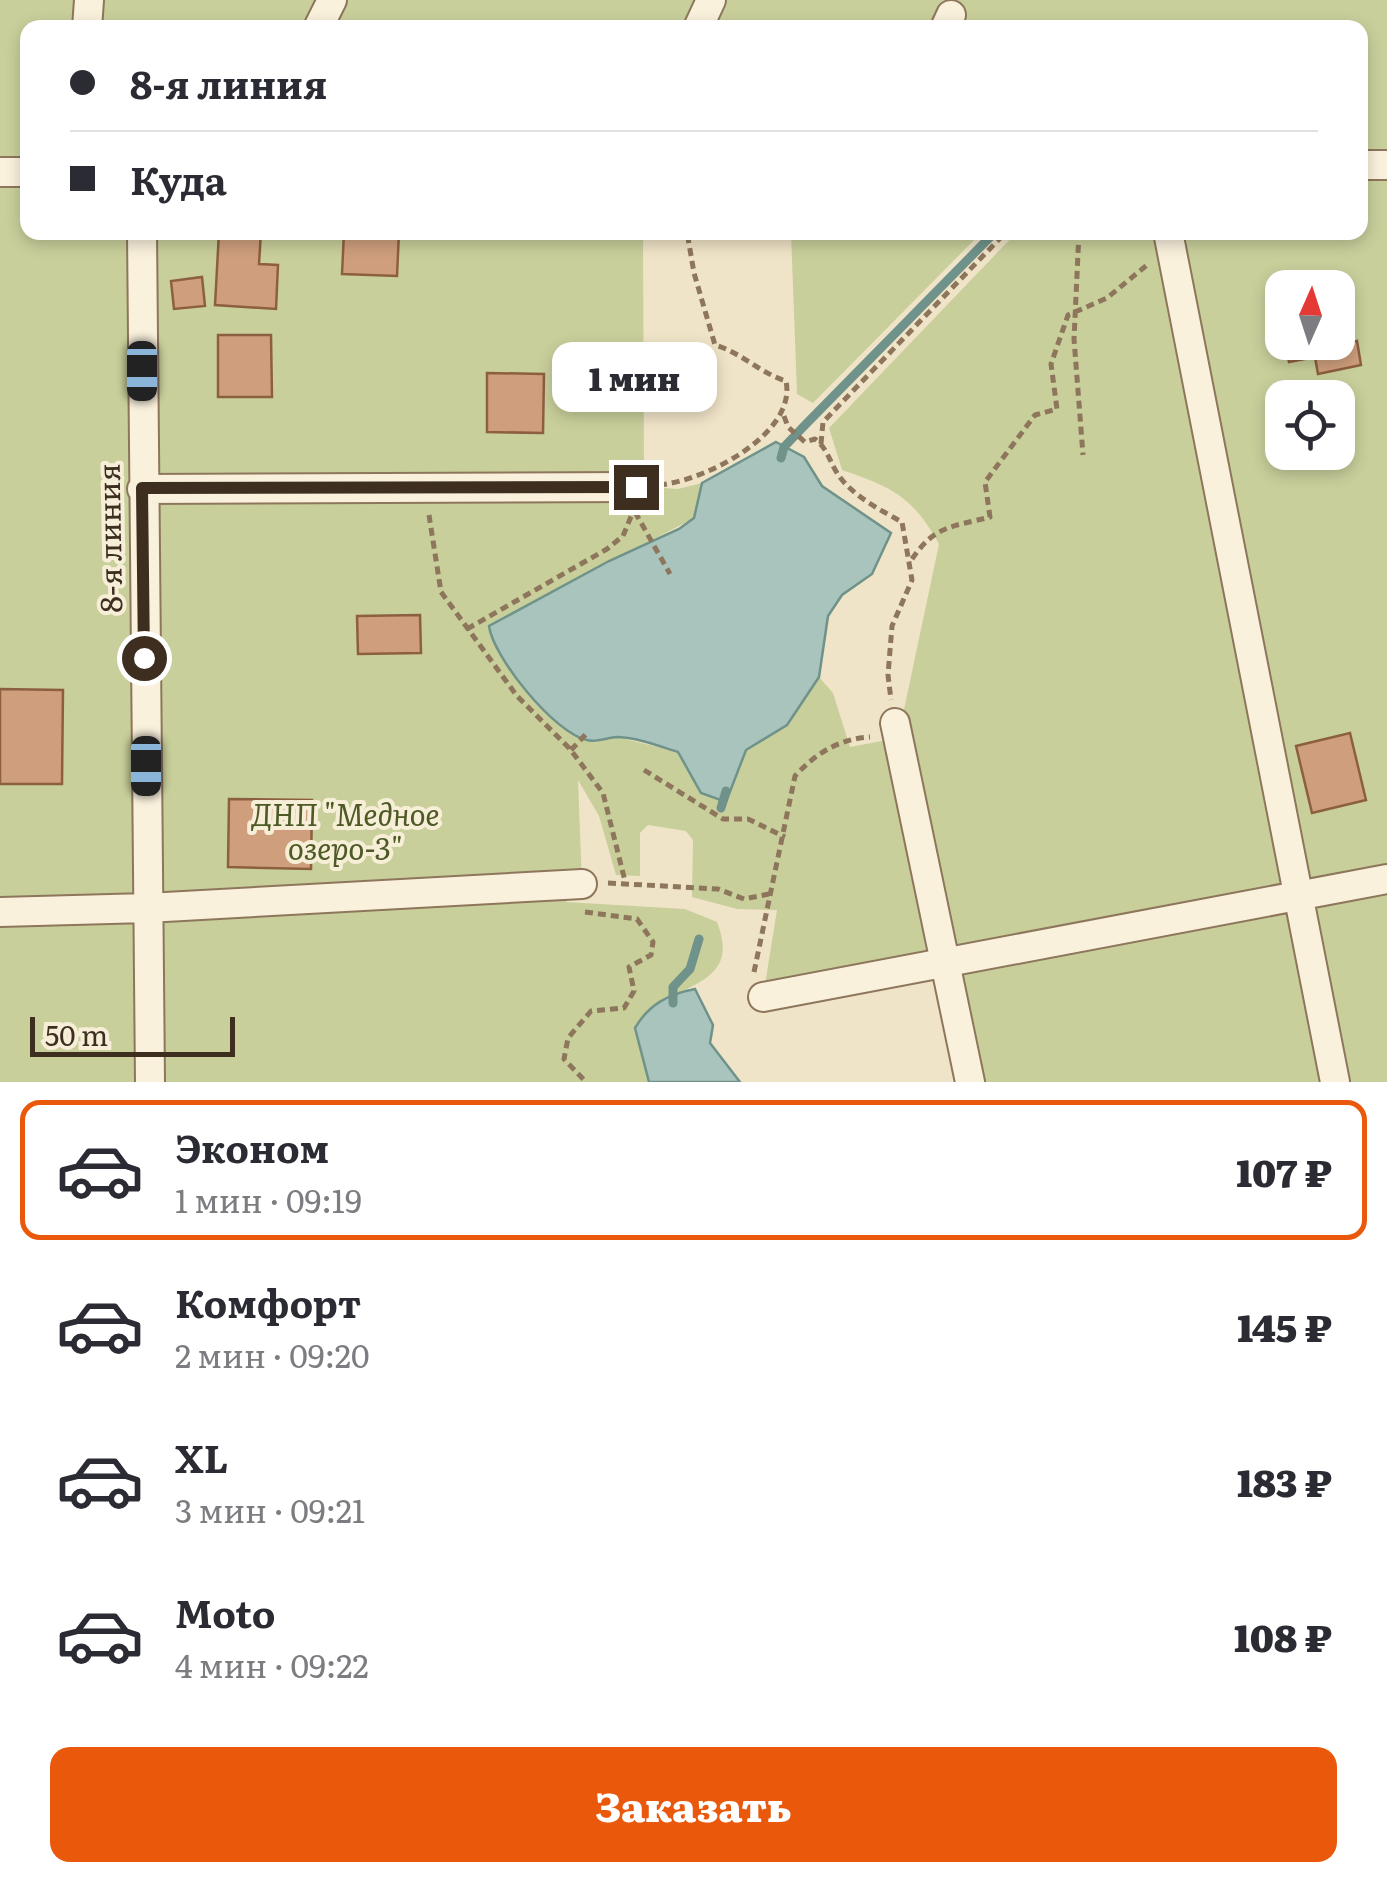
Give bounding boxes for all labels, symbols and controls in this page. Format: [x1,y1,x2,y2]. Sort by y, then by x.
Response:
text: 8-я линия [130,54,327,111]
text: Куда [130,150,227,207]
north arrow [1265,270,1355,360]
map controls [1265,270,1355,470]
car [127,341,157,401]
callout: 1 мин [554,342,718,412]
text: 1 мин [589,353,680,401]
button: locate [1265,380,1355,470]
street label: 8-я линия [85,463,131,613]
route end [614,465,659,510]
route start [122,636,167,681]
car [131,736,161,796]
park label: ДНП "Медное озеро-3" [250,791,440,869]
scale bar [30,1012,235,1056]
text: 50 m [45,1013,108,1055]
text: Эконом [175,1118,329,1175]
icon: car [55,1125,145,1215]
text: 107 ₽ [1236,1142,1332,1199]
text: 1 мин · 09:19 [175,1175,362,1223]
text: Комфорт [175,1273,361,1330]
icon: car [55,1280,145,1370]
text: 145 ₽ [1237,1297,1332,1354]
text: 2 мин · 09:20 [175,1330,369,1378]
text: XL [175,1428,228,1485]
icon: car [55,1435,145,1525]
text: 183 ₽ [1237,1452,1332,1509]
text: 3 мин · 09:21 [175,1485,365,1533]
text: Moto [175,1583,275,1640]
icon: car [55,1590,145,1680]
text: 108 ₽ [1234,1607,1332,1664]
text: 4 мин · 09:22 [175,1640,369,1688]
button: Заказать [50,1747,1337,1862]

